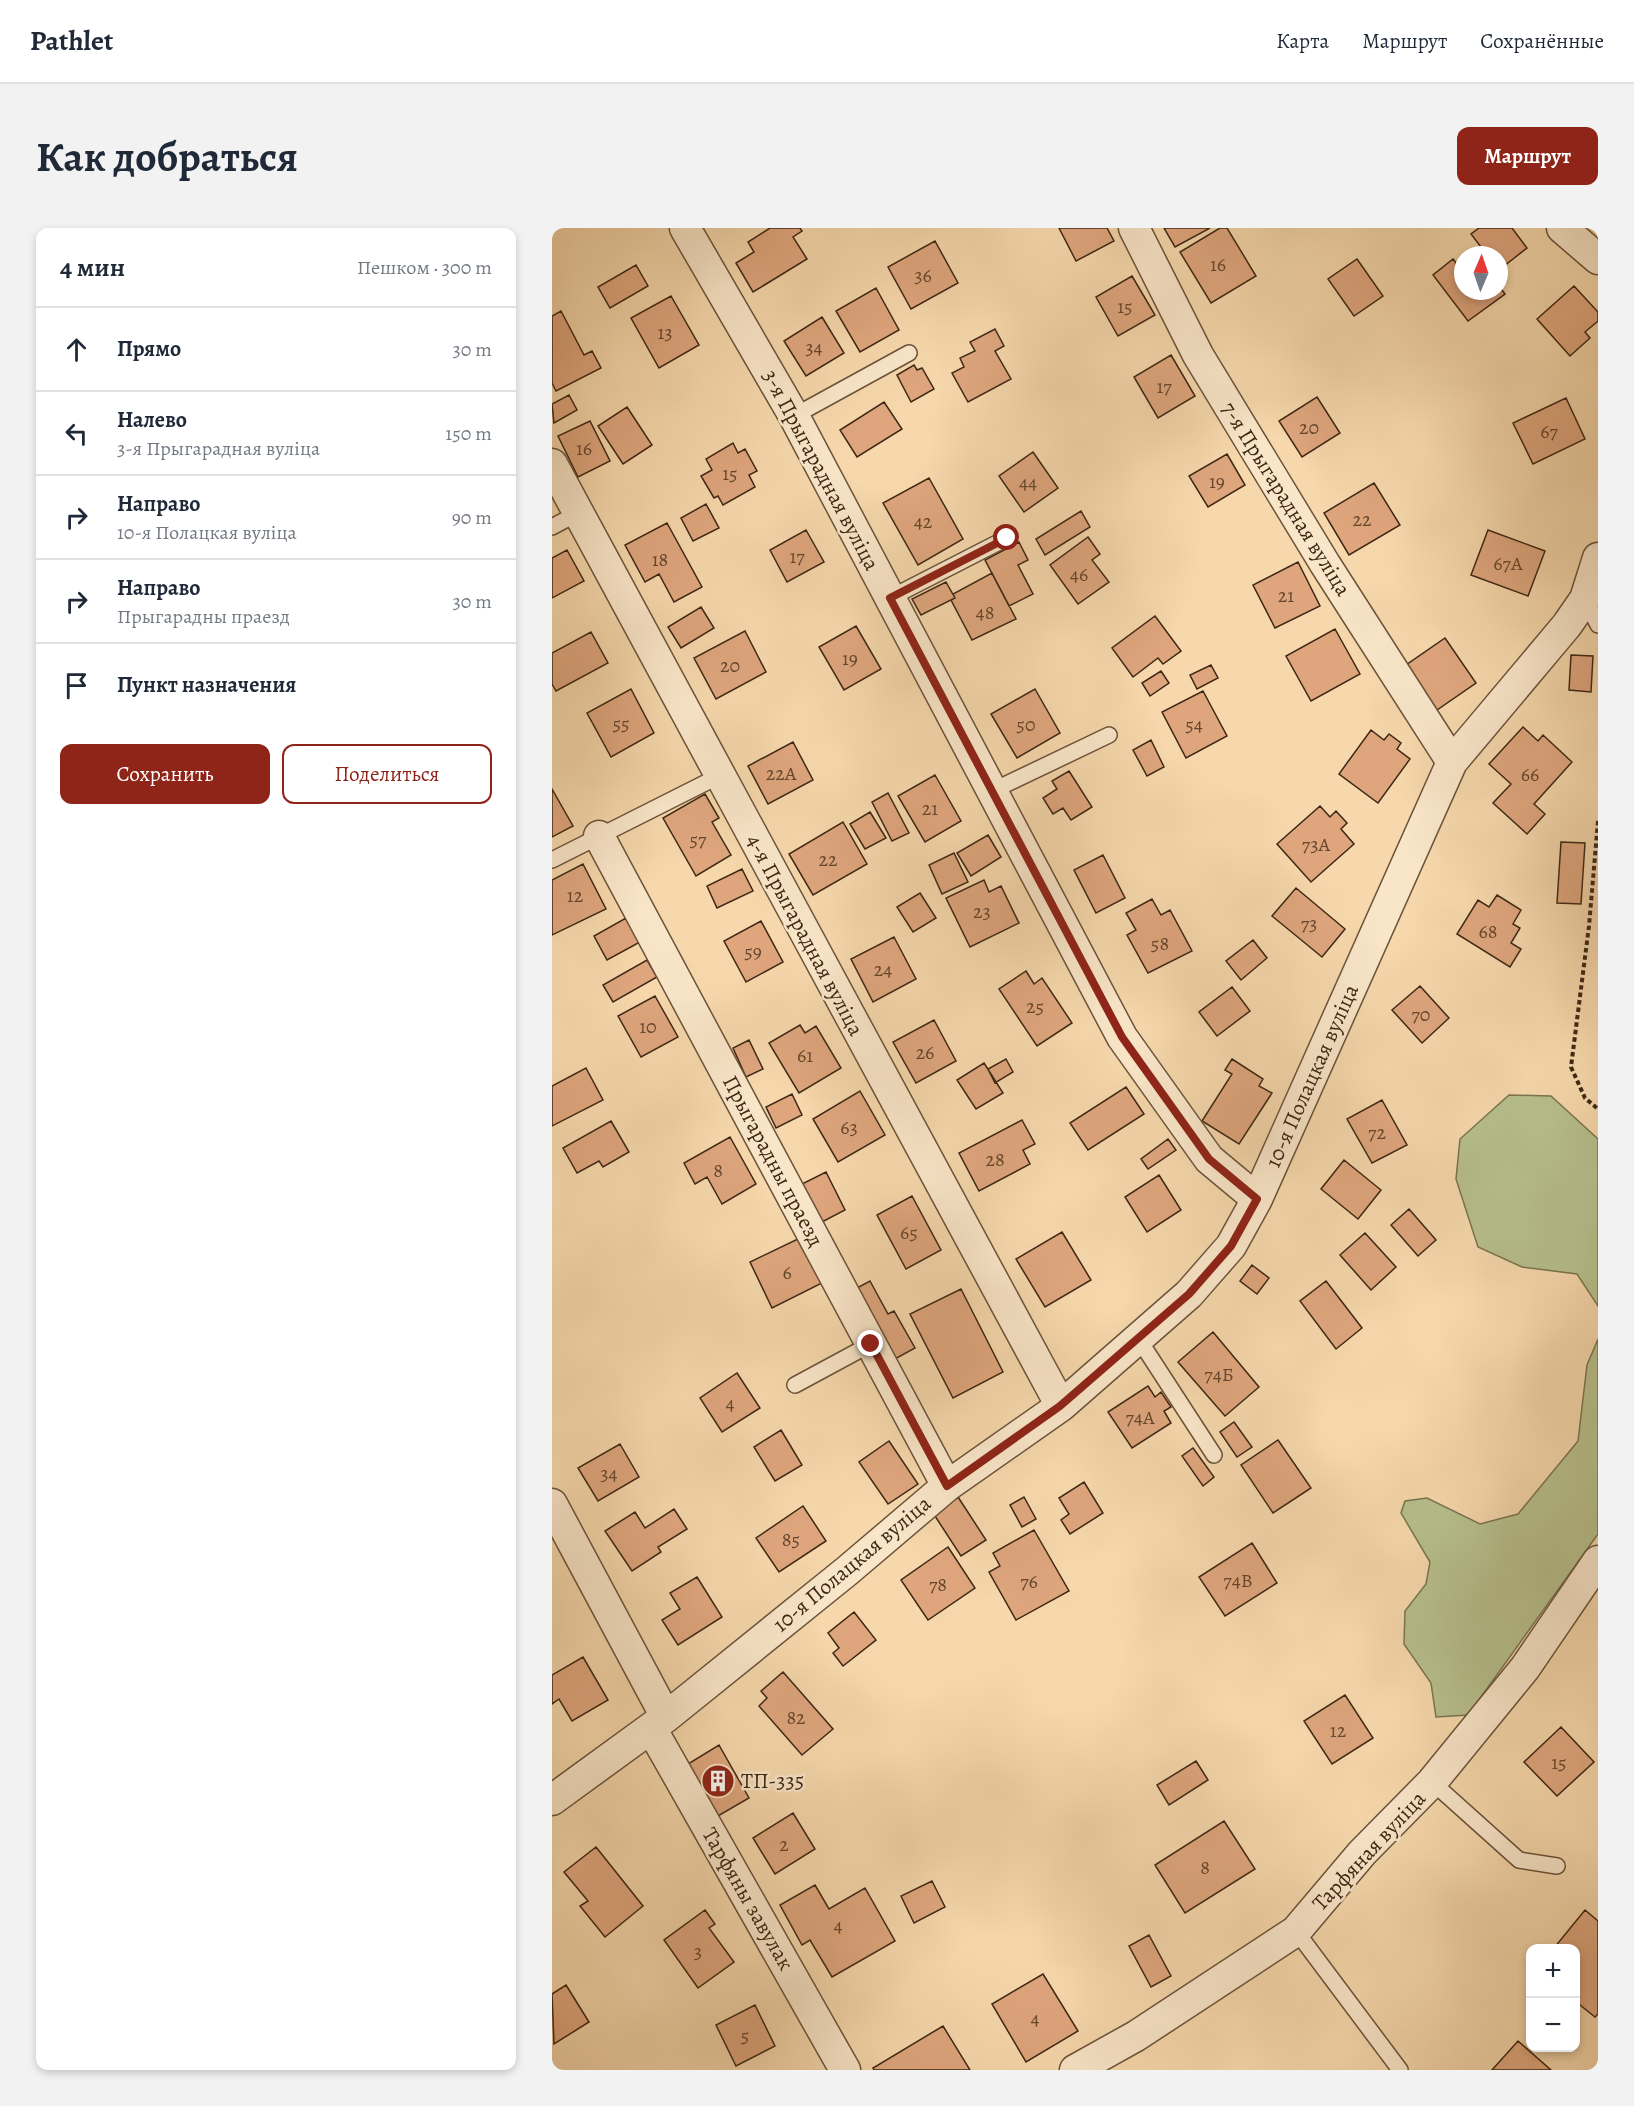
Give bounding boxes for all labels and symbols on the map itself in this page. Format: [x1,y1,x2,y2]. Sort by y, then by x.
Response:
north arrow [1454,246,1508,300]
house number: 16 [1210,251,1226,278]
house number: 36 [914,262,932,289]
house number: 15 [1117,293,1133,320]
house number: 13 [657,319,673,346]
house number: 34 [805,334,823,361]
street label: 3-я Прыгарадная вуліца [755,364,887,577]
house number: 17 [1156,373,1172,400]
street label: 7-я Прыгарадная вуліца [1214,396,1358,603]
house number: 20 [1299,414,1319,441]
house number: 67 [1540,418,1558,445]
house number: 16 [576,435,592,462]
house number: 15 [722,460,738,487]
house number: 19 [1209,468,1225,495]
house number: 44 [1019,469,1037,496]
house number: 22 [1353,506,1372,533]
house number: 42 [914,508,933,535]
route start [993,524,1019,550]
house number: 17 [789,543,805,570]
house number: 18 [652,546,668,573]
house number: 67А [1493,550,1523,577]
house number: 46 [1070,561,1088,588]
house number: 21 [1278,582,1294,609]
house number: 48 [976,599,994,626]
house number: 19 [842,645,858,672]
house number: 20 [720,652,740,679]
house number: 55 [612,710,630,737]
house number: 50 [1016,711,1036,738]
house number: 54 [1185,711,1203,738]
house number: 22А [766,760,797,787]
house number: 66 [1521,761,1539,788]
house number: 21 [922,795,938,822]
house number: 57 [690,826,707,853]
street label: 4-я Прыгарадная вуліца [739,829,871,1042]
house number: 73А [1302,831,1331,858]
house number: 22 [819,846,838,873]
house number: 12 [567,882,584,909]
house number: 23 [973,898,991,925]
house number: 73 [1301,910,1317,937]
house number: 68 [1479,918,1497,945]
house number: 58 [1151,930,1169,957]
house number: 59 [744,938,762,965]
house number: 24 [874,956,892,983]
street label: 10-я Полацкая вуліца [1258,979,1366,1172]
house number: 25 [1026,993,1044,1020]
house number: 70 [1411,1001,1431,1028]
house number: 10 [639,1013,657,1040]
house number: 26 [916,1039,934,1066]
house number: 61 [797,1042,813,1069]
street label: Прыгарадны праезд [715,1070,831,1252]
house number: 63 [840,1114,858,1141]
house number: 72 [1368,1119,1386,1146]
house number: 28 [985,1146,1005,1173]
house number: 8 [713,1157,723,1184]
house number: 65 [900,1219,918,1246]
house number: 6 [782,1259,792,1286]
route end [857,1330,883,1356]
house number: 74Б [1204,1361,1234,1388]
house number: 4 [725,1390,735,1417]
house number: 74А [1125,1404,1155,1431]
house number: 34 [600,1460,618,1487]
street label: 10-я Полацкая вуліца [767,1488,938,1639]
house number: 85 [782,1526,800,1553]
house number: 74В [1223,1567,1253,1594]
house number: 76 [1020,1568,1038,1595]
house number: 78 [929,1571,947,1598]
house number: 82 [786,1704,806,1731]
house number: 12 [1330,1717,1347,1744]
house number: 15 [1551,1749,1567,1776]
building icon: ТП-335 [700,1763,736,1799]
place label: ТП-335 [741,1766,804,1796]
street label: Тарфяная вуліца [1305,1784,1433,1918]
street label: Тарфяны завулак [695,1822,801,1976]
house number: 2 [779,1831,789,1858]
house number: 8 [1200,1854,1210,1881]
house number: 4 [833,1912,843,1939]
house number: 3 [694,1938,702,1965]
house number: 4 [1030,2005,1040,2032]
house number: 5 [741,2022,749,2049]

